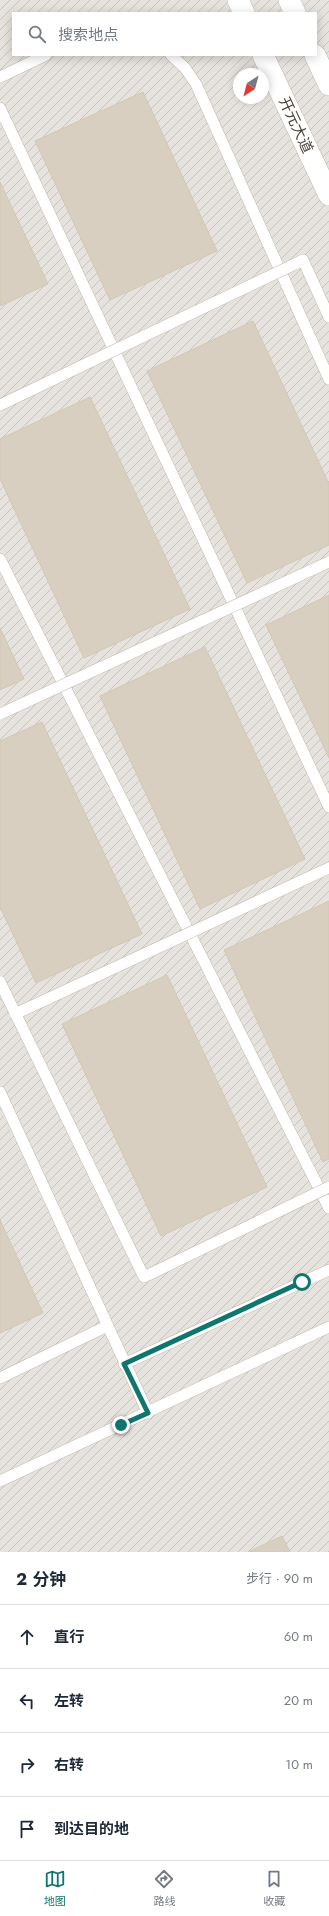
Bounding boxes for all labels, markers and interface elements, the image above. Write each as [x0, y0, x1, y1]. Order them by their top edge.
search box [12, 12, 317, 56]
icon: search [26, 23, 48, 45]
text: 搜索地点 [58, 24, 118, 46]
north arrow [233, 68, 269, 104]
street label: 开元大道 [273, 93, 319, 157]
route start [293, 1273, 311, 1291]
route end [112, 1416, 130, 1434]
text: 2 分钟 [16, 1567, 66, 1591]
text: 步行 · 90 m [246, 1569, 313, 1588]
icon: ahead [16, 1626, 38, 1648]
text: 直行 [54, 1626, 84, 1648]
text: 60 m [284, 1627, 313, 1646]
icon: left [16, 1690, 38, 1712]
text: 左转 [54, 1690, 84, 1712]
text: 20 m [284, 1691, 313, 1710]
icon: right [16, 1754, 38, 1776]
text: 右转 [54, 1754, 84, 1776]
text: 10 m [285, 1755, 313, 1774]
icon: arrive [16, 1818, 38, 1840]
text: 到达目的地 [54, 1818, 129, 1840]
tab: 地图 [44, 1868, 66, 1909]
tab: 路线 [153, 1868, 175, 1909]
tab: 收藏 [263, 1868, 285, 1909]

